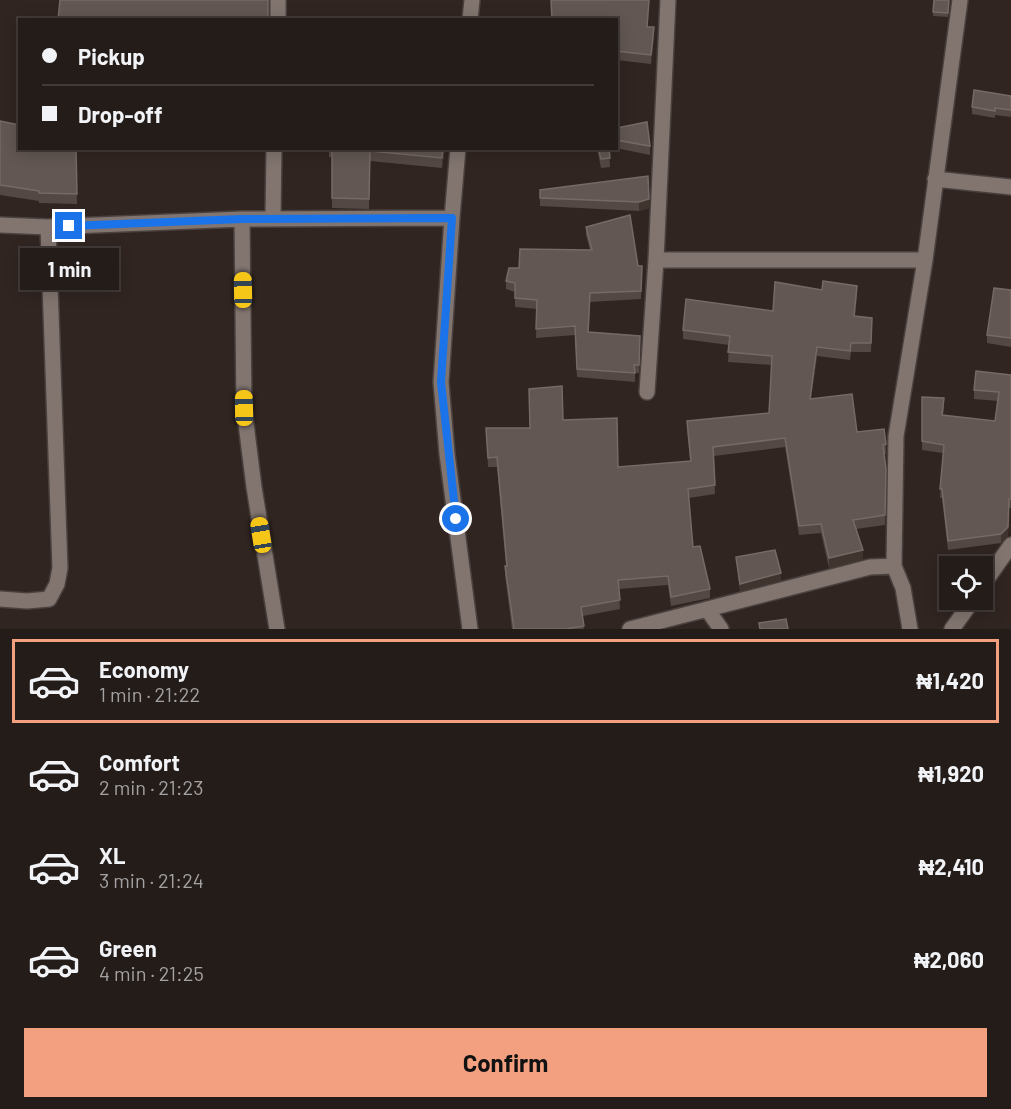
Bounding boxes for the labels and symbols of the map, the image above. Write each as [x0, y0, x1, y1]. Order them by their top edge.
route end [55, 212, 82, 239]
callout: 1 min [20, 247, 118, 289]
car [234, 272, 252, 308]
car [235, 390, 253, 426]
route start [442, 505, 469, 532]
car [249, 516, 273, 554]

